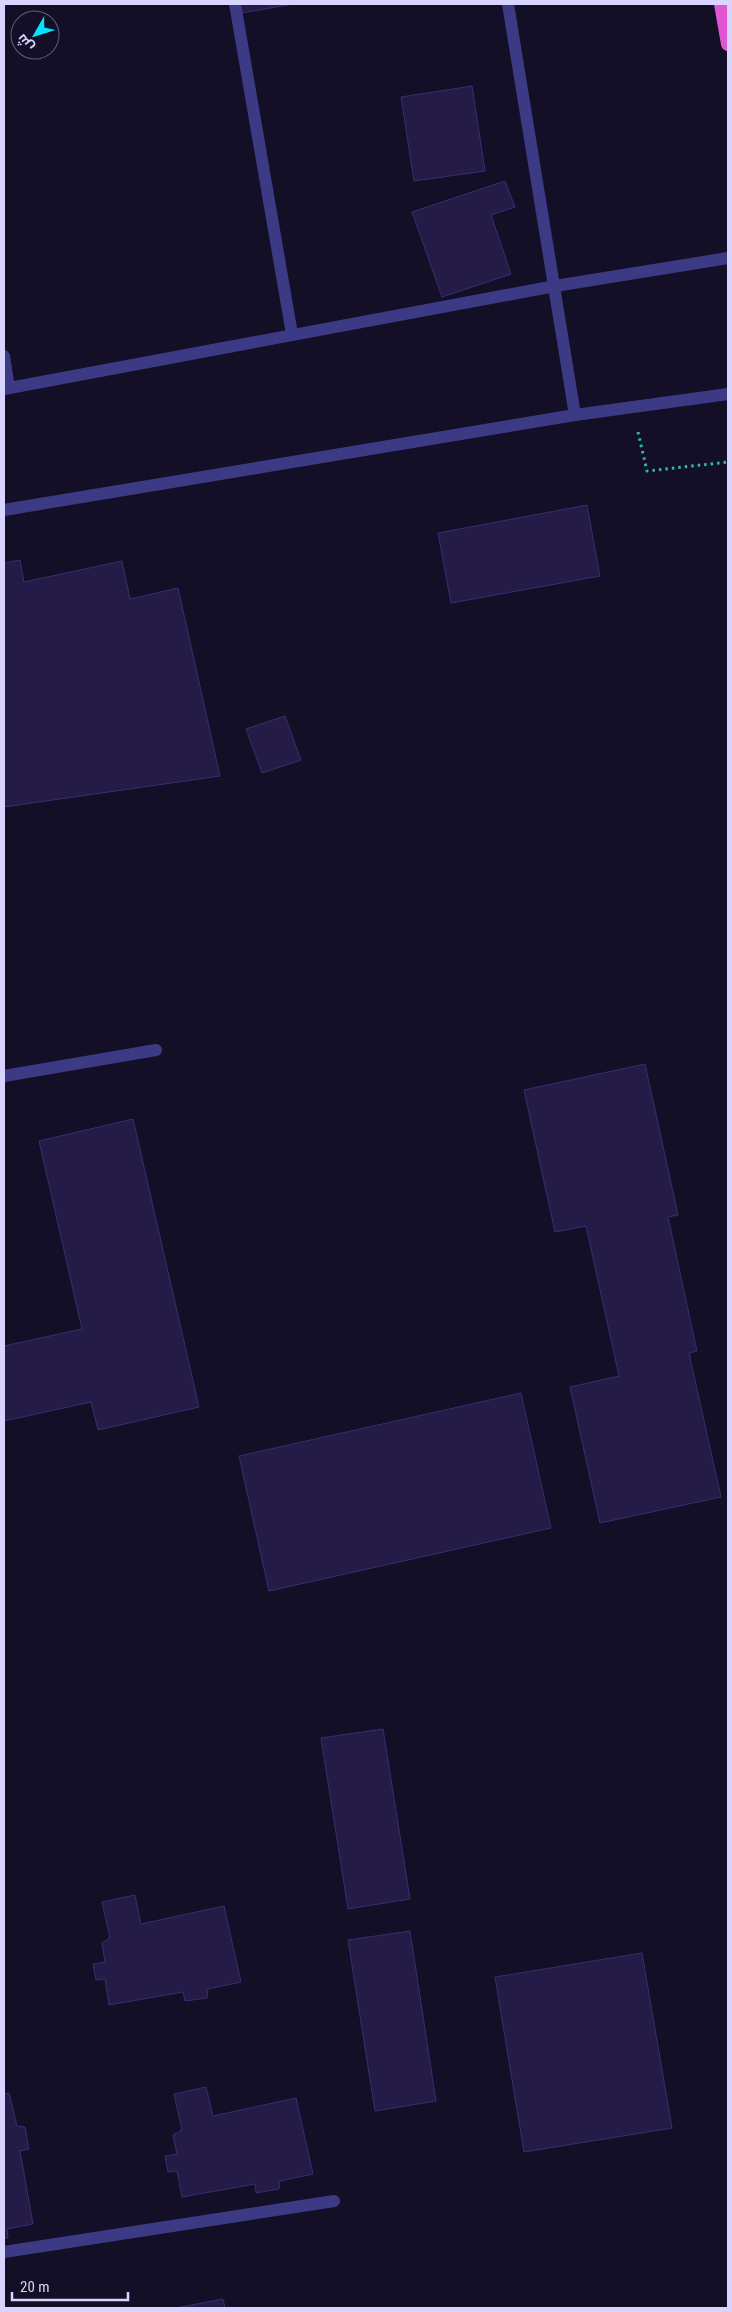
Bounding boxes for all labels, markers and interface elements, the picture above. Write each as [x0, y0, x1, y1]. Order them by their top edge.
north arrow [10, 10, 60, 60]
text: ش [13, 31, 38, 55]
scale bar [12, 2270, 129, 2302]
text: 20 m [20, 2278, 50, 2296]

